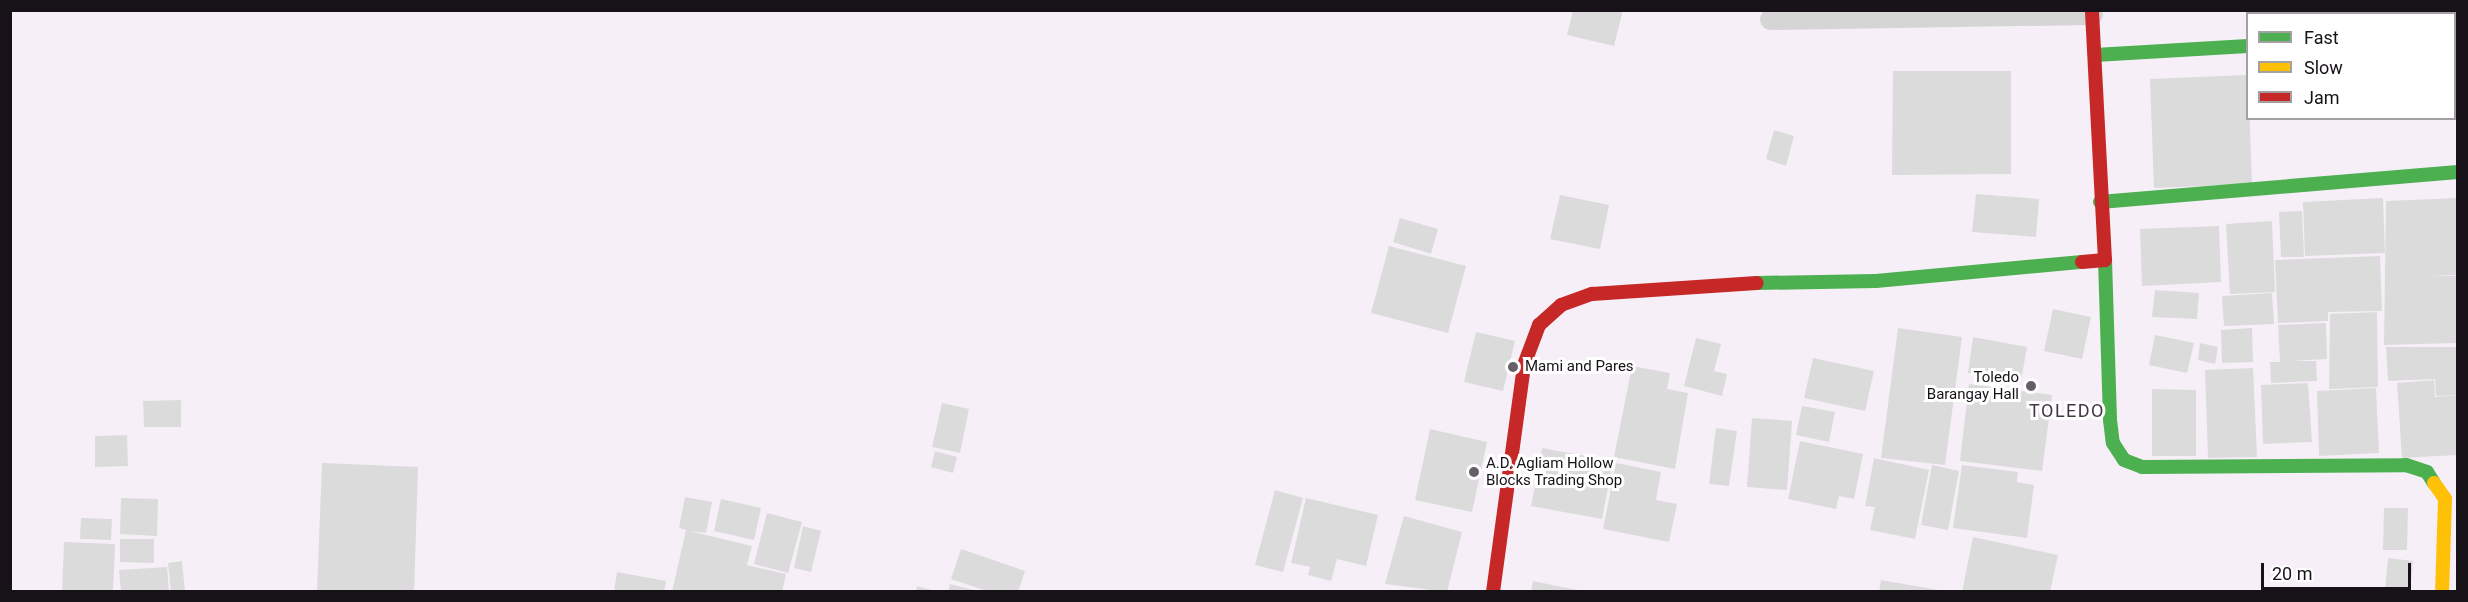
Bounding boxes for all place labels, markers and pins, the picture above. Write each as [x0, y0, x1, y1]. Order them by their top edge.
place label: Mami and Pares [1525, 358, 1634, 376]
marker: Mami and Pares [1506, 360, 1520, 374]
place label: Toledo Barangay Hall [1927, 368, 2019, 403]
marker: Toledo Barangay Hall [2024, 379, 2038, 393]
place label: A.D. Agliam Hollow Blocks Trading Shop [1486, 454, 1622, 489]
marker: A.D. Agliam Hollow Blocks Trading Shop [1467, 465, 1481, 479]

